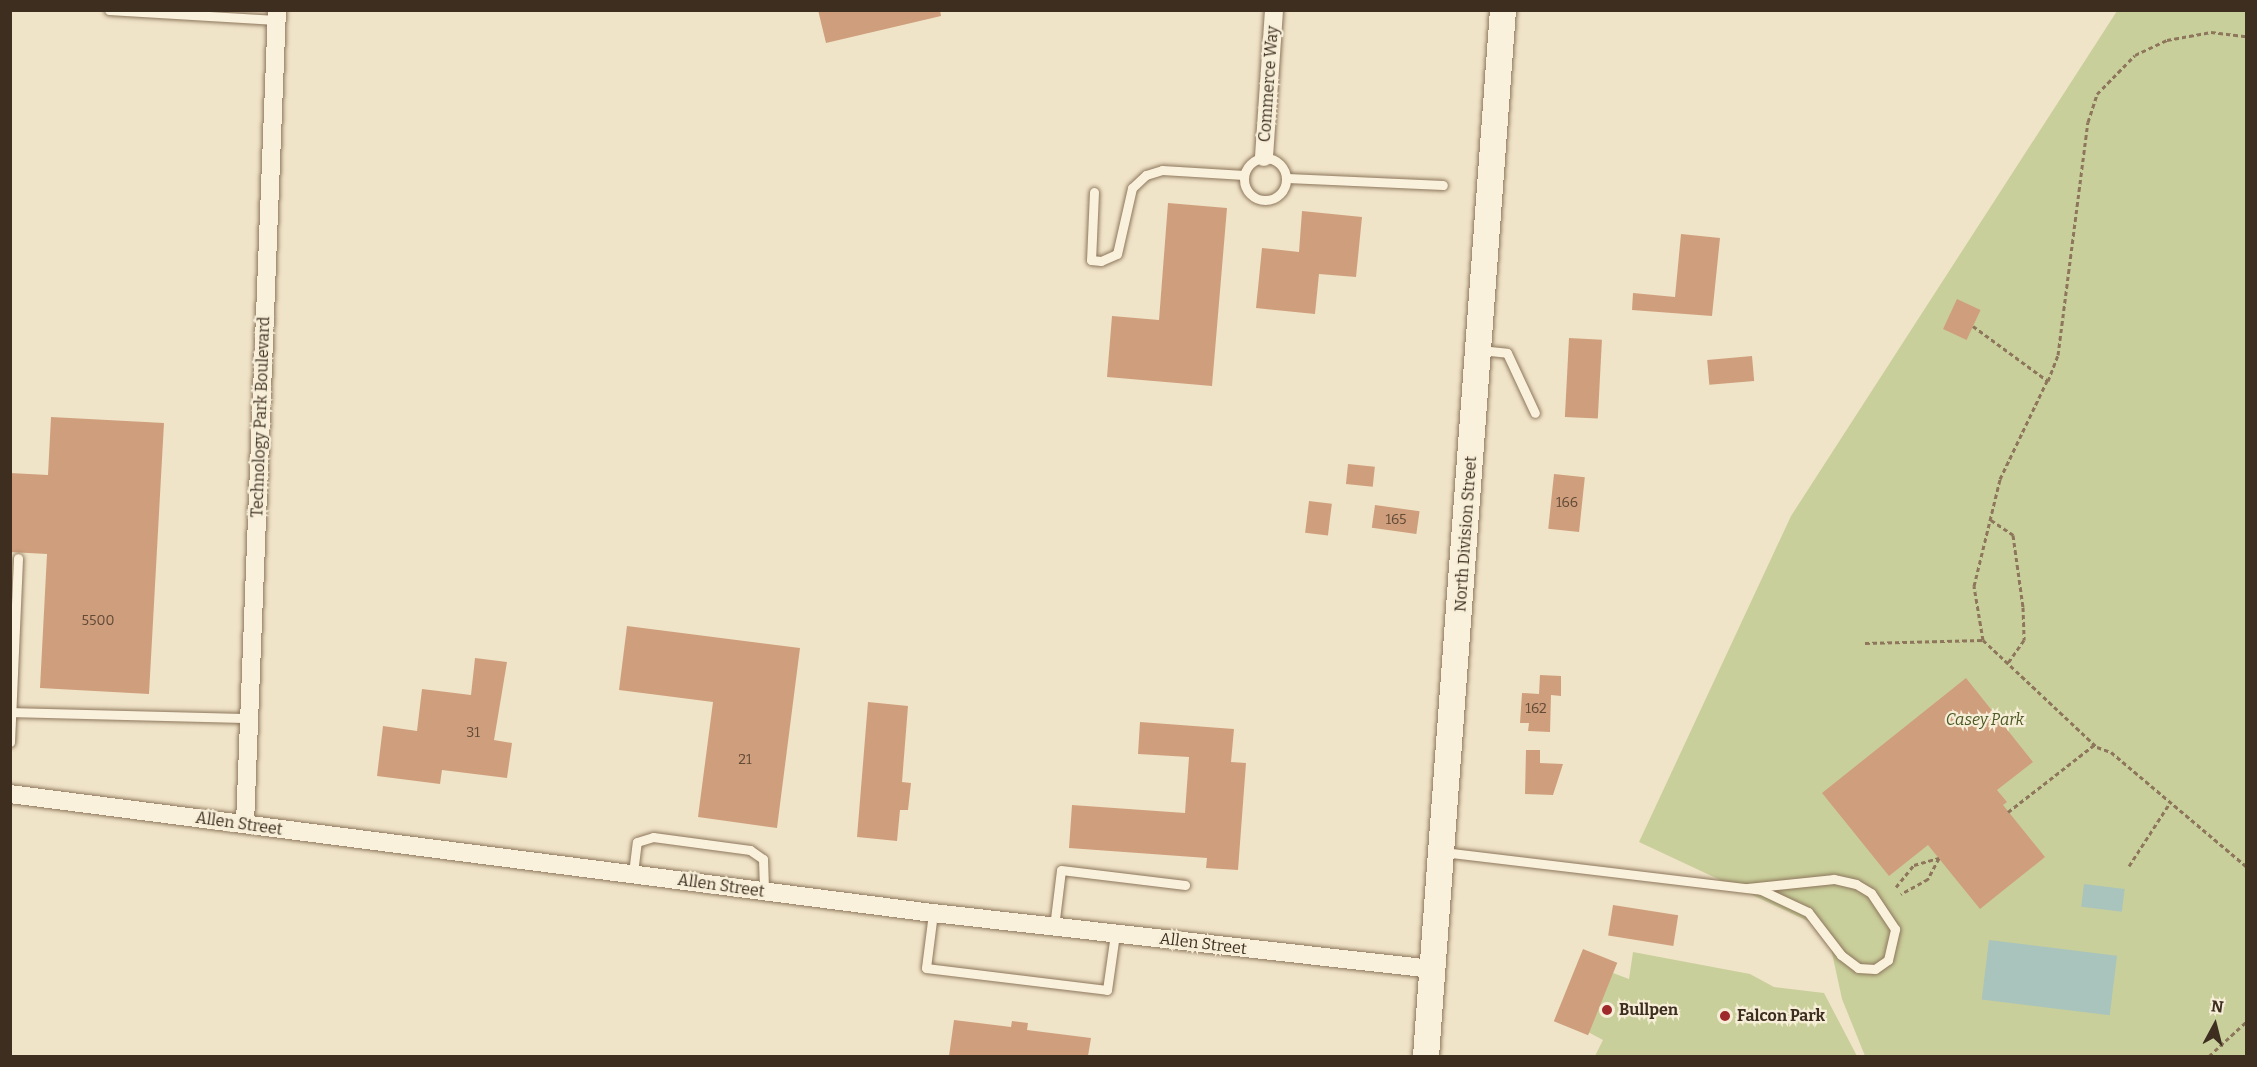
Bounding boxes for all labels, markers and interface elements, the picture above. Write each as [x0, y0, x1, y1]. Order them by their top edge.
street label: Commerce Way [1255, 25, 1283, 143]
street label: Technology Park Boulevard [248, 316, 274, 518]
street label: North Division Street [1451, 455, 1481, 613]
house number: 166 [1556, 495, 1578, 511]
house number: 165 [1385, 512, 1407, 528]
house number: 5500 [82, 613, 114, 629]
house number: 162 [1525, 701, 1547, 717]
park label: Casey Park [1946, 710, 2024, 730]
house number: 31 [466, 725, 480, 741]
house number: 21 [738, 752, 752, 768]
street label: Allen Street [194, 808, 284, 840]
street label: Allen Street [676, 870, 766, 902]
street label: Allen Street [1158, 929, 1248, 959]
north arrow [2185, 995, 2245, 1055]
text: N [2210, 996, 2225, 1017]
place label: Bullpen [1619, 1000, 1678, 1020]
marker: Bullpen [1600, 1003, 1614, 1017]
place label: Falcon Park [1737, 1006, 1825, 1026]
marker: Falcon Park [1718, 1009, 1732, 1023]

